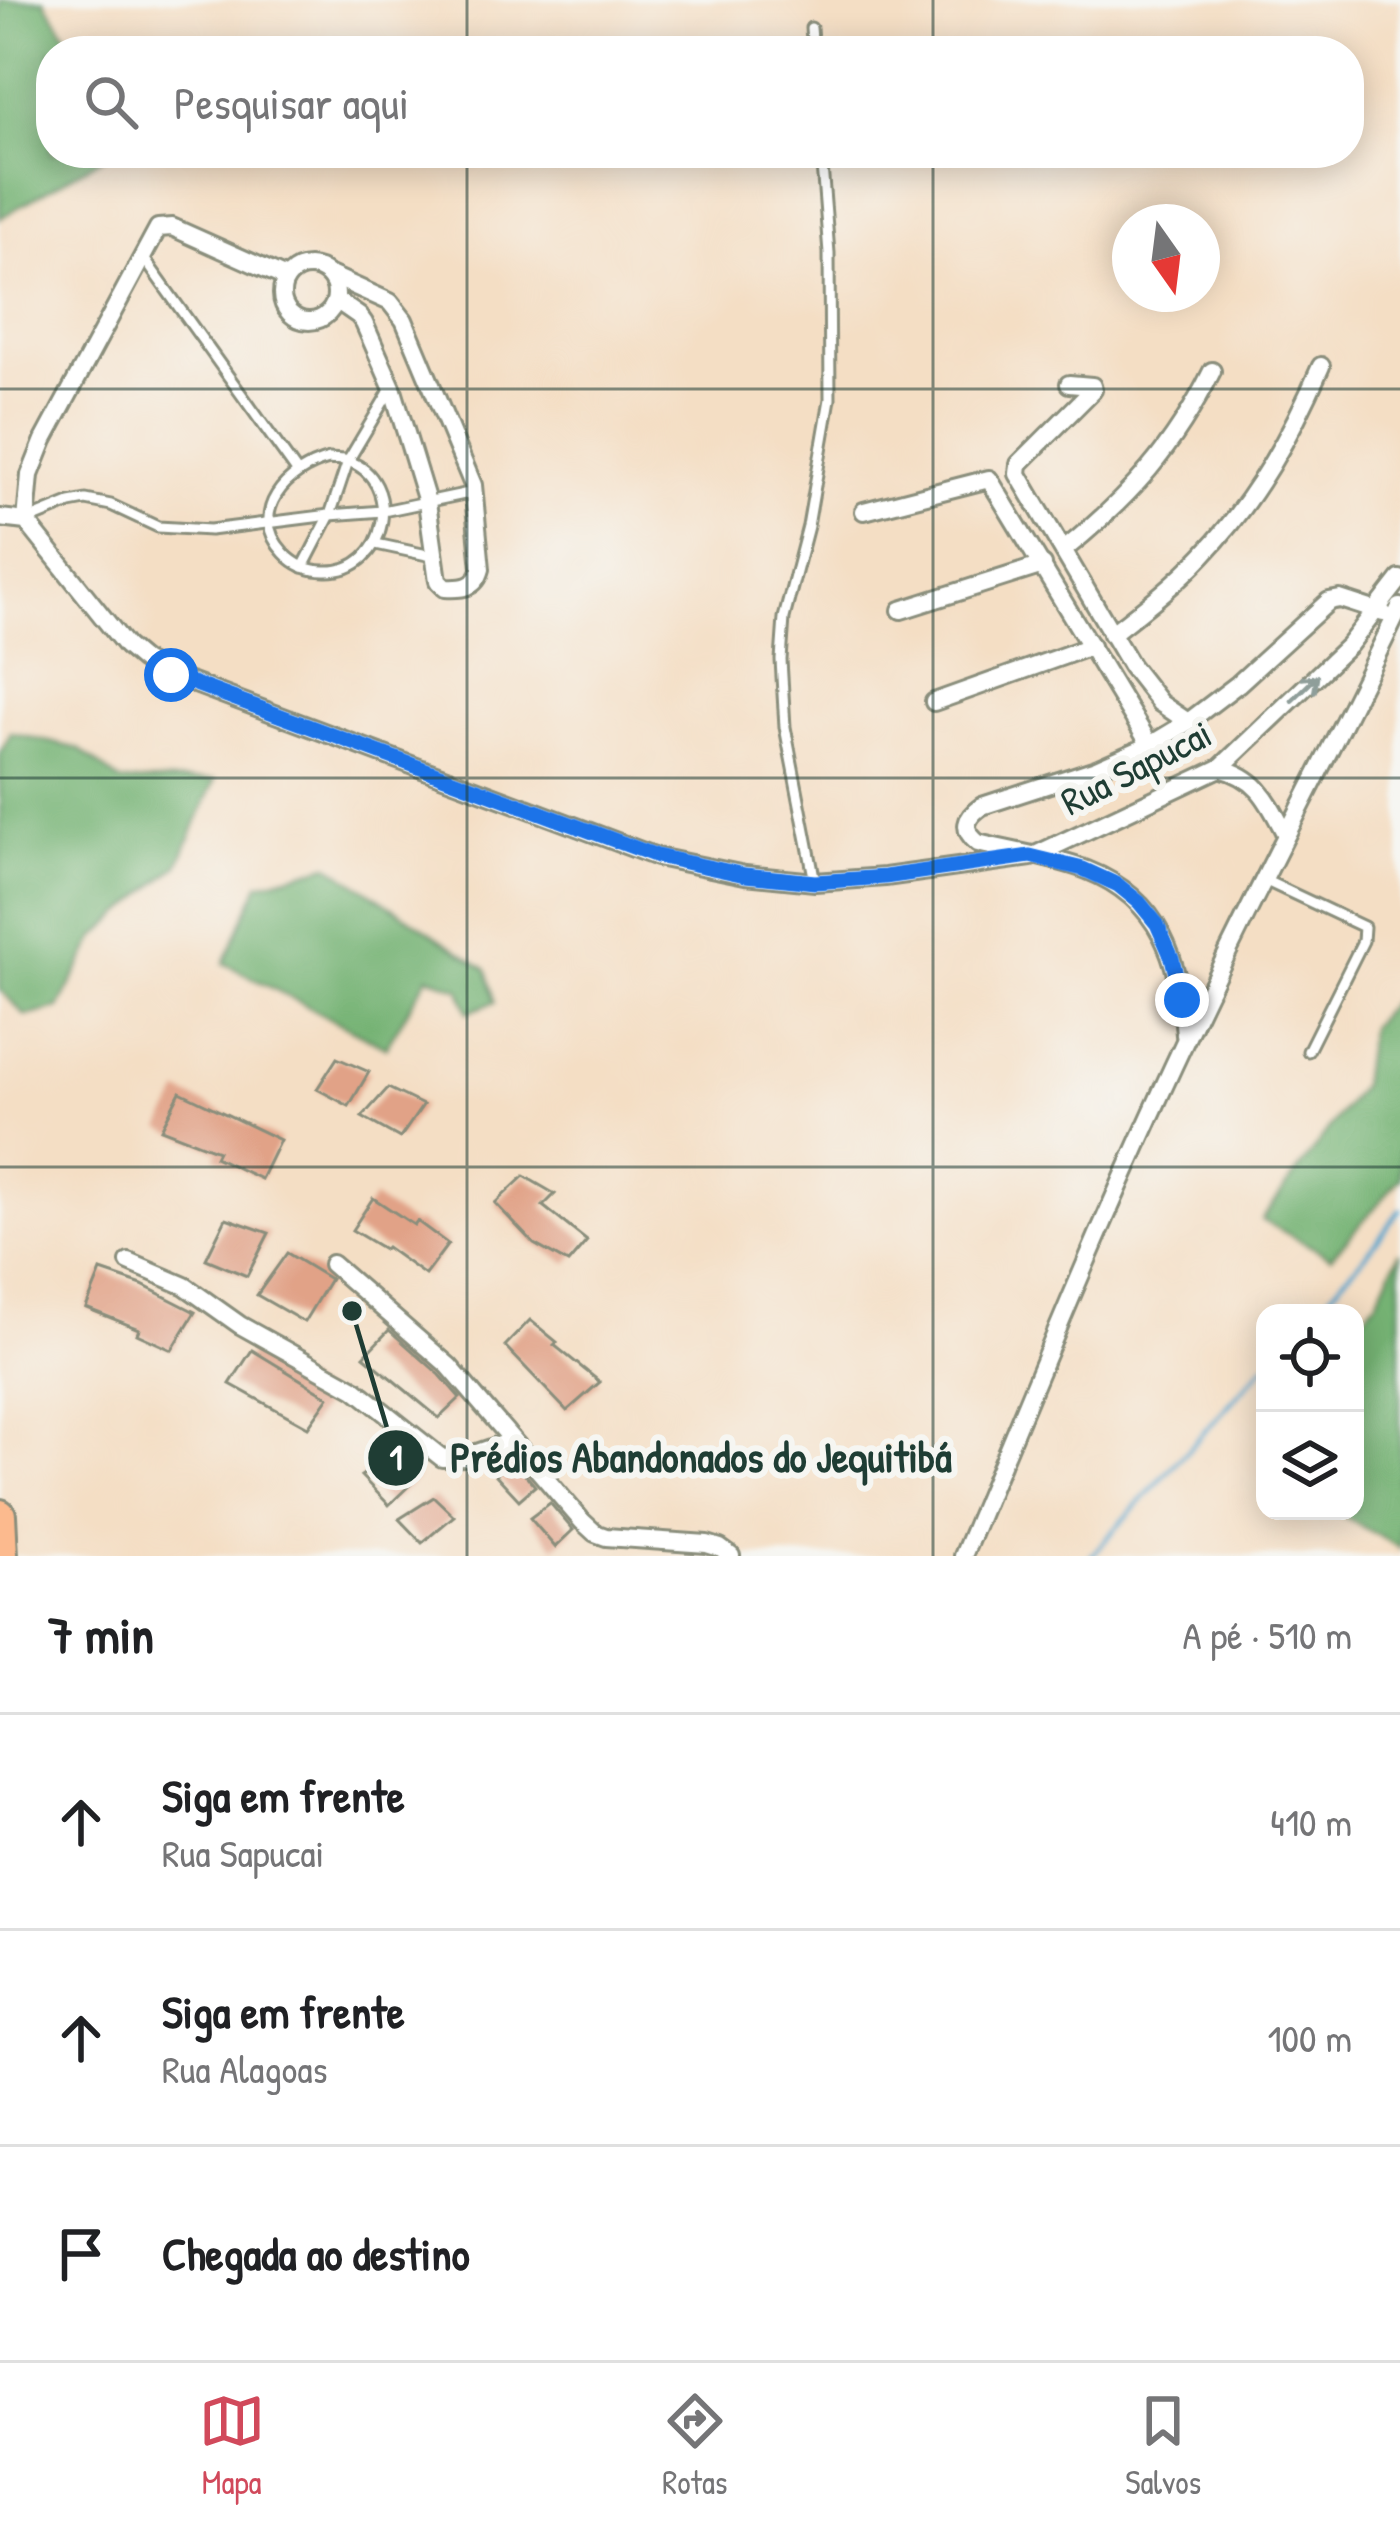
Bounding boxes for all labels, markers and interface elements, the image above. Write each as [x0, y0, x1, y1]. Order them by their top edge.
search box [36, 36, 1364, 168]
icon: search [78, 69, 144, 135]
text: Pesquisar aqui [174, 72, 409, 133]
north arrow [1112, 204, 1220, 312]
route start [144, 648, 198, 702]
one-way arrow [1290, 674, 1319, 702]
street label: Rua Sapucai [1051, 706, 1220, 827]
route end [1155, 973, 1209, 1027]
map controls [1256, 1304, 1364, 1520]
button: locate [1256, 1304, 1364, 1412]
button: layers [1256, 1412, 1364, 1520]
callout: Prédios Abandonados do Jequitibá [366, 1419, 975, 1497]
text: Prédios Abandonados do Jequitibá [450, 1428, 952, 1486]
text: 1 [389, 1432, 403, 1481]
text: 7 min [48, 1600, 154, 1669]
text: A pé · 510 m [1182, 1608, 1352, 1661]
text: Siga em frente [162, 1765, 405, 1826]
icon: ahead [48, 1789, 114, 1855]
text: 410 m [1270, 1795, 1352, 1848]
text: Rua Sapucai [162, 1826, 324, 1879]
text: Siga em frente [162, 1981, 405, 2042]
icon: ahead [48, 2005, 114, 2071]
text: 100 m [1267, 2011, 1352, 2064]
text: Rua Alagoas [162, 2042, 328, 2095]
icon: arrive [48, 2221, 114, 2287]
text: Chegada ao destino [162, 2223, 470, 2284]
tab: Mapa [199, 2388, 265, 2504]
tab: Rotas [662, 2388, 728, 2504]
tab: Salvos [1125, 2388, 1201, 2504]

